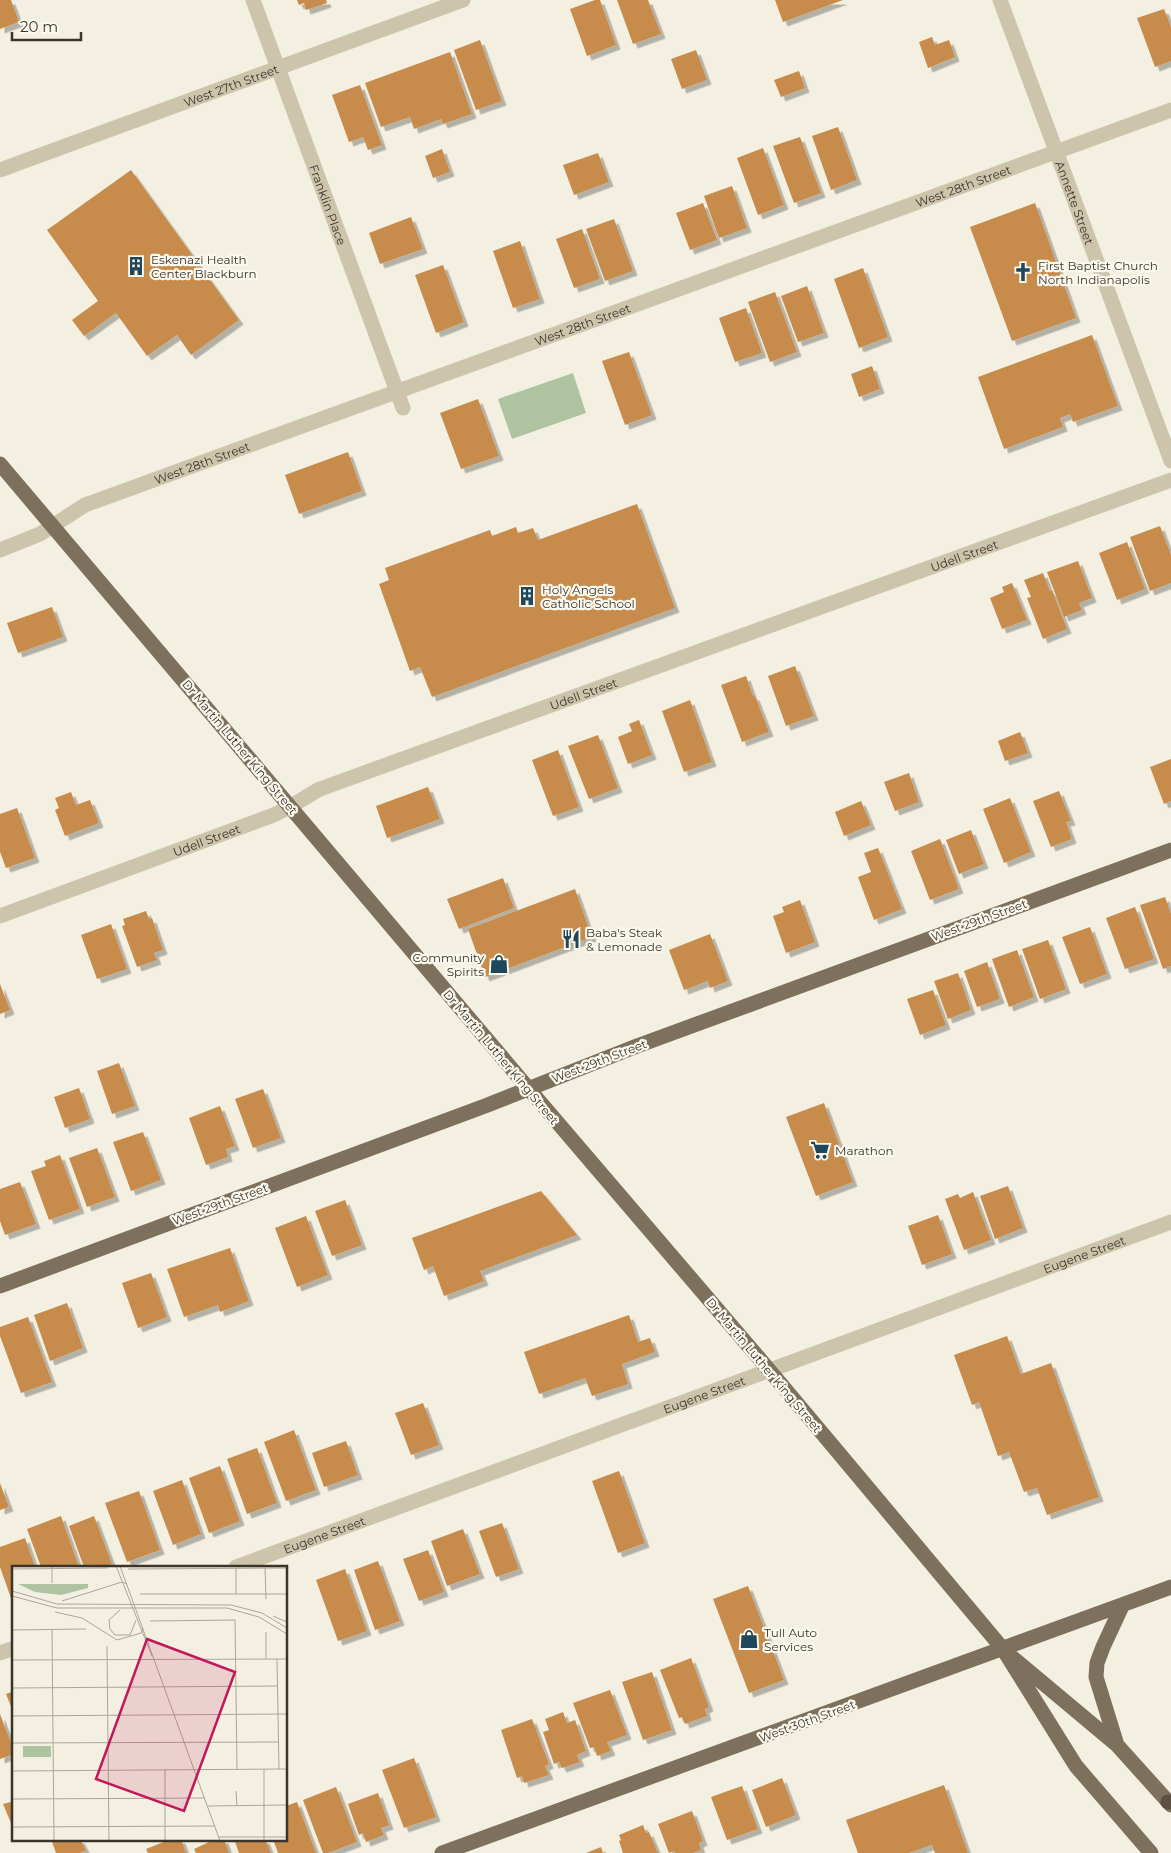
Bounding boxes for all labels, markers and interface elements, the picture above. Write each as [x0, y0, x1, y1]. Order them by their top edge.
scale bar [12, 10, 81, 42]
text: 20 m [20, 17, 58, 36]
street label: West 27th Street [181, 61, 281, 109]
street label: Annette Street [1053, 159, 1098, 247]
street label: West 28th Street [913, 161, 1013, 210]
street label: Franklin Place [307, 162, 350, 247]
place label: Eskenazi Health Center Blackburn [151, 252, 257, 281]
building icon: Eskenazi Health Center Blackburn [125, 255, 147, 277]
place label: First Baptist Church North Indianapolis [1038, 258, 1158, 287]
church icon: First Baptist Church North Indianapolis [1012, 261, 1034, 283]
street label: West 28th Street [533, 300, 633, 348]
street label: West 28th Street [152, 438, 252, 487]
street label: Udell Street [928, 536, 1000, 574]
place label: Holy Angels Catholic School [542, 582, 635, 611]
building icon: Holy Angels Catholic School [516, 585, 538, 607]
street label: Udell Street [547, 674, 619, 713]
street label: Dr Martin Luther King Street [179, 676, 301, 818]
street label: Udell Street [171, 820, 242, 859]
street label: West 29th Street [929, 896, 1029, 944]
place label: Baba's Steak & Lemonade [586, 925, 663, 954]
restaurant icon: Baba's Steak & Lemonade [560, 928, 582, 950]
place label: Community Spirits [413, 950, 484, 979]
shop icon: Community Spirits [488, 953, 510, 975]
street label: Dr Martin Luther King Street [440, 986, 562, 1128]
street label: West 29th Street [549, 1036, 649, 1086]
supermarket icon: Marathon [809, 1139, 831, 1161]
place label: Marathon [835, 1143, 894, 1158]
street label: West 29th Street [170, 1180, 270, 1228]
street label: Eugene Street [1041, 1232, 1127, 1276]
street label: Dr Martin Luther King Street [703, 1294, 825, 1436]
street label: Eugene Street [661, 1372, 747, 1416]
street label: Eugene Street [281, 1512, 367, 1556]
inset map [12, 1566, 288, 1840]
place label: Tull Auto Services [764, 1625, 817, 1654]
shop icon: Tull Auto Services [738, 1628, 760, 1650]
street label: West 30th Street [757, 1697, 857, 1745]

